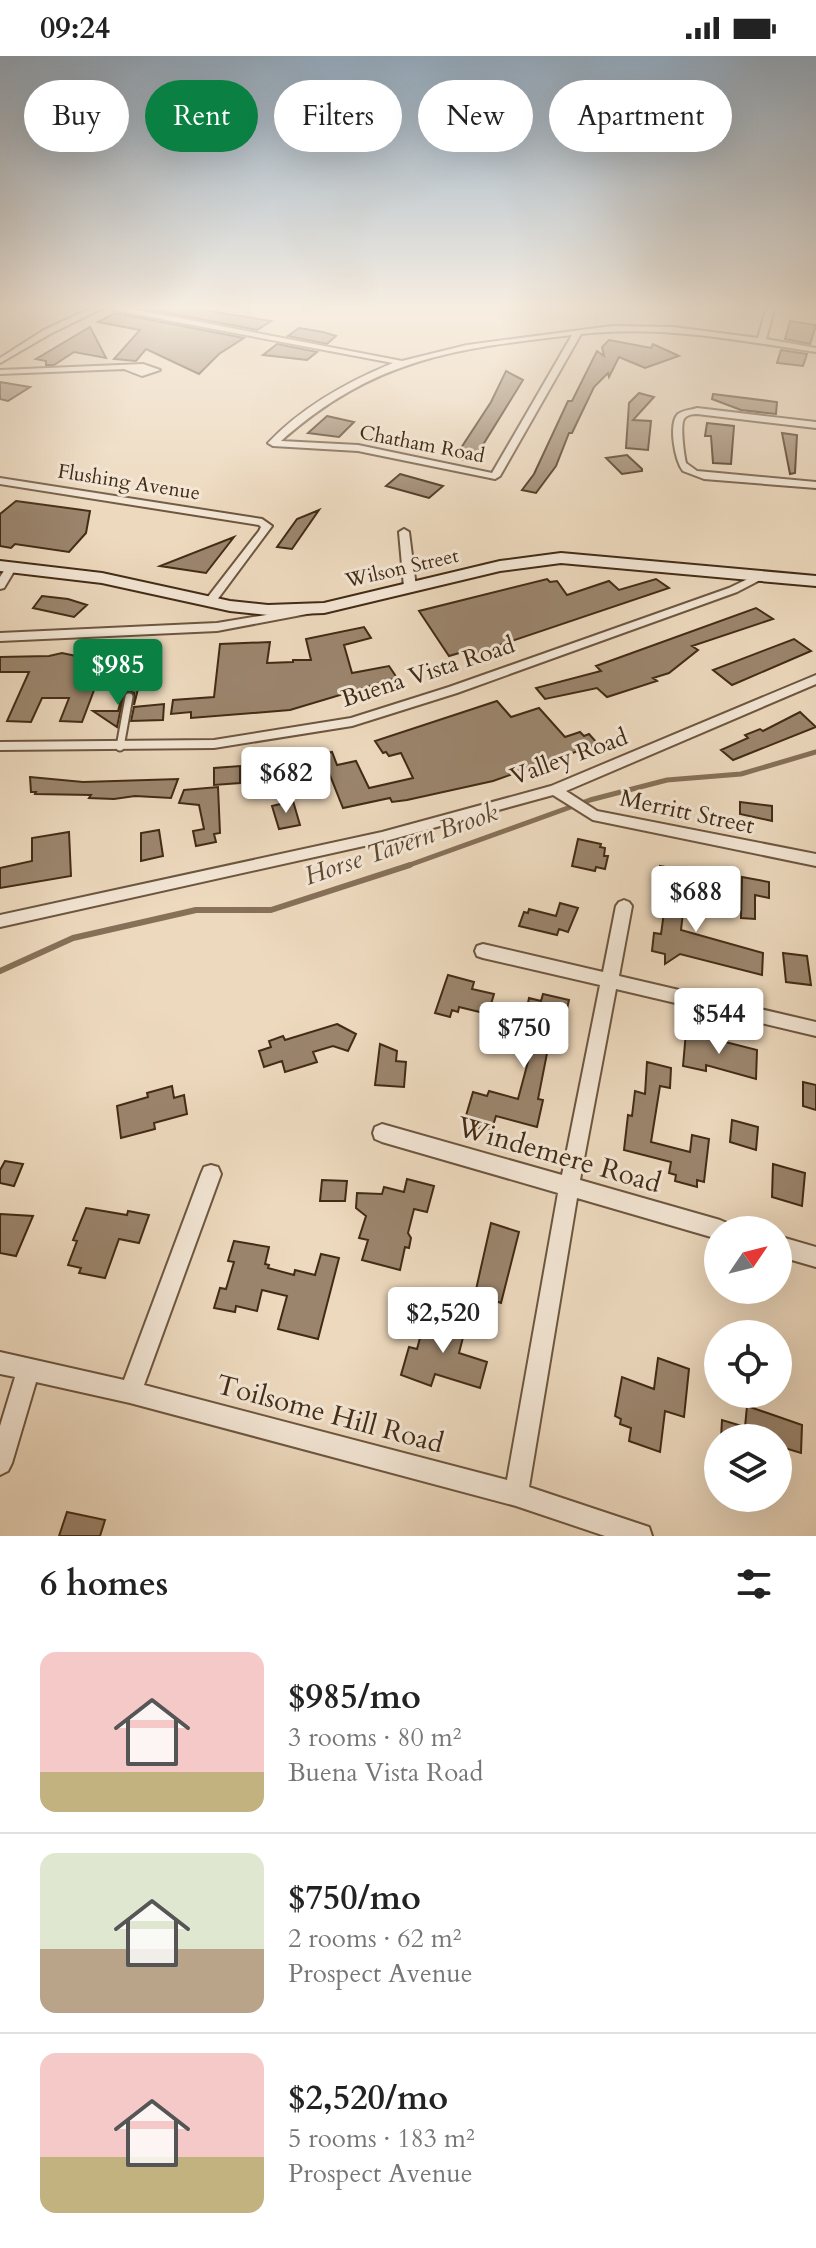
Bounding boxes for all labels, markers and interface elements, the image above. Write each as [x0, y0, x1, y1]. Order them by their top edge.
text: 09:24 [40, 8, 110, 49]
chip: Buy [24, 80, 129, 152]
chip: Rent [145, 80, 258, 152]
chip: Filters [274, 80, 402, 152]
chip: New [418, 80, 533, 152]
chip: Apartment [549, 80, 732, 152]
street label: Chatham Road [357, 419, 487, 469]
street label: Flushing Avenue [56, 457, 202, 507]
street label: Wilson Street [342, 542, 462, 594]
street label: Buena Vista Road [337, 628, 519, 716]
pin: $985 [71, 639, 165, 707]
text: $985 [91, 647, 145, 682]
street label: Valley Road [506, 720, 633, 794]
pin: $682 [239, 747, 333, 815]
text: $682 [259, 755, 313, 790]
street label: Merritt Street [617, 782, 758, 842]
water label: Horse Tavern Brook [300, 794, 503, 894]
pin: $688 [649, 866, 743, 934]
text: $688 [669, 874, 723, 909]
pin: $544 [672, 988, 766, 1056]
text: $544 [692, 996, 746, 1031]
pin: $750 [477, 1002, 571, 1070]
text: $750 [497, 1010, 551, 1045]
street label: Windemere Road [452, 1107, 666, 1202]
north arrow [704, 1216, 792, 1304]
map controls [704, 1216, 792, 1512]
pin: $2,520 [378, 1287, 508, 1355]
text: $2,520 [406, 1295, 480, 1330]
button: locate [704, 1320, 792, 1408]
street label: Toilsome Hill Road [212, 1365, 448, 1463]
button: layers [704, 1424, 792, 1512]
text: 6 homes [40, 1561, 168, 1607]
icon: filters [732, 1562, 776, 1606]
text: $985/mo [288, 1674, 421, 1720]
icon: home [104, 1684, 200, 1780]
text: 3 rooms · 80 m² [288, 1720, 461, 1755]
text: Buena Vista Road [288, 1755, 483, 1790]
text: $750/mo [288, 1875, 421, 1921]
icon: home [104, 1885, 200, 1981]
text: 2 rooms · 62 m² [288, 1921, 461, 1956]
text: Prospect Avenue [288, 1956, 473, 1991]
text: $2,520/mo [288, 2075, 448, 2121]
icon: home [104, 2085, 200, 2181]
text: 5 rooms · 183 m² [288, 2121, 475, 2156]
text: Prospect Avenue [288, 2156, 473, 2191]

